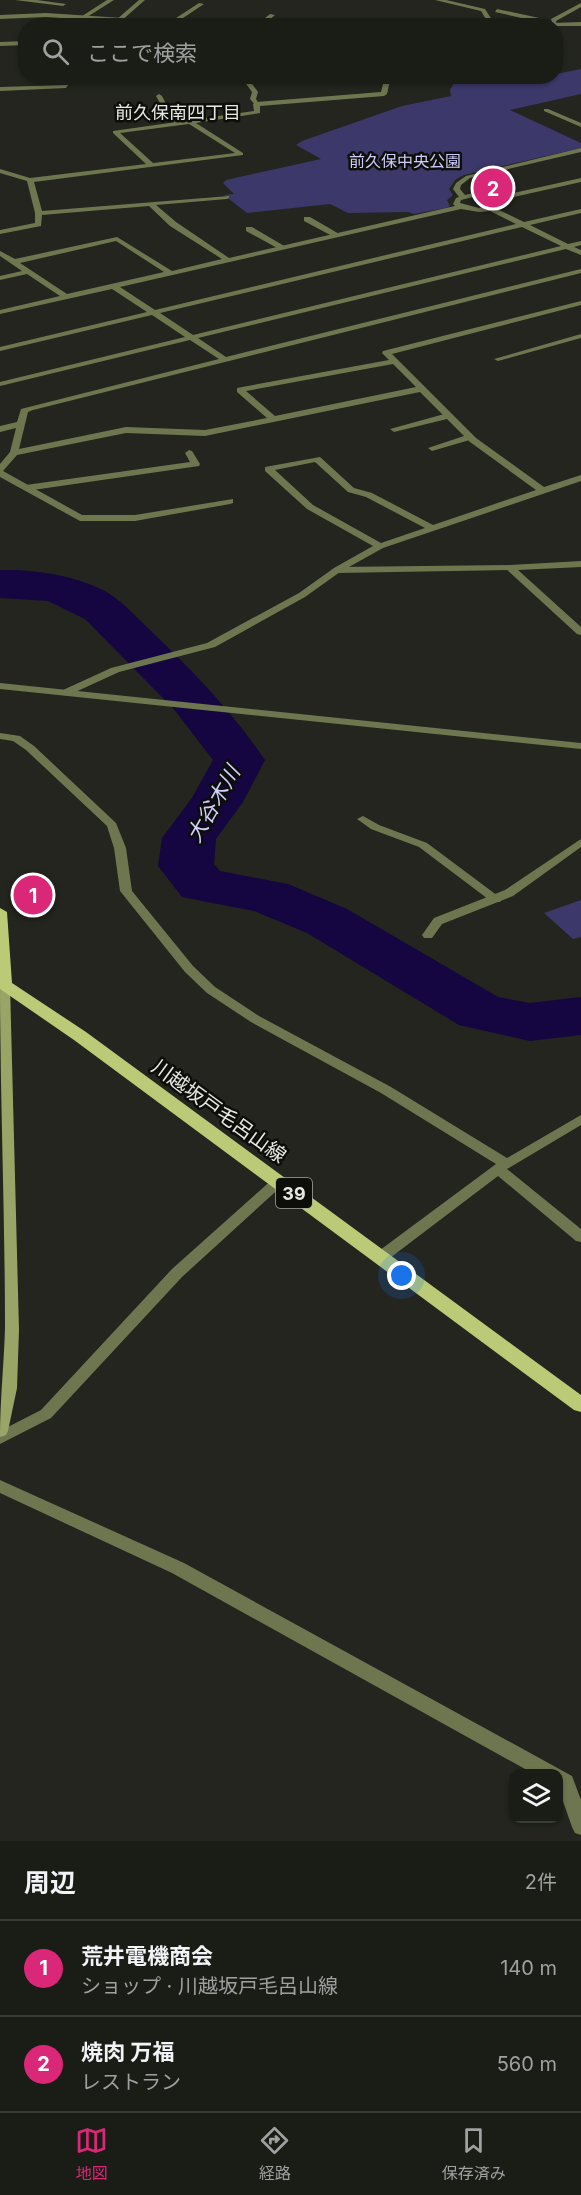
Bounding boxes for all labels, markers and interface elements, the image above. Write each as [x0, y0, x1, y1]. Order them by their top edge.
search box [18, 18, 563, 84]
icon: search [39, 35, 72, 68]
text: ここで検索 [87, 40, 197, 66]
district label: 前久保南四丁目 [115, 102, 241, 123]
park label: 前久保中央公園 [349, 151, 461, 171]
pin: 2 [474, 166, 512, 210]
water label: 大谷木川 [181, 760, 246, 847]
pin: 1 [14, 872, 52, 918]
street label: 川越坂戸毛呂山線 [147, 1054, 291, 1168]
road number: 39 [276, 1178, 312, 1208]
your location [387, 1261, 416, 1290]
map controls [509, 1769, 563, 1823]
button: layers [509, 1769, 563, 1823]
text: 周辺 [24, 1867, 76, 1898]
text: 2件 [525, 1870, 557, 1894]
text: 荒井電機商会 [81, 1943, 213, 1969]
text: 1 [39, 1956, 48, 1980]
text: 140 m [500, 1956, 557, 1980]
text: ショップ · 川越坂戸毛呂山線 [81, 1974, 338, 1998]
text: 焼肉 万福 [81, 2039, 174, 2065]
text: 2 [37, 2052, 50, 2076]
text: 560 m [497, 2052, 557, 2076]
text: レストラン [81, 2070, 181, 2094]
tab: 地図 [75, 2124, 108, 2184]
tab: 経路 [258, 2124, 291, 2184]
tab: 保存済み [442, 2124, 506, 2184]

